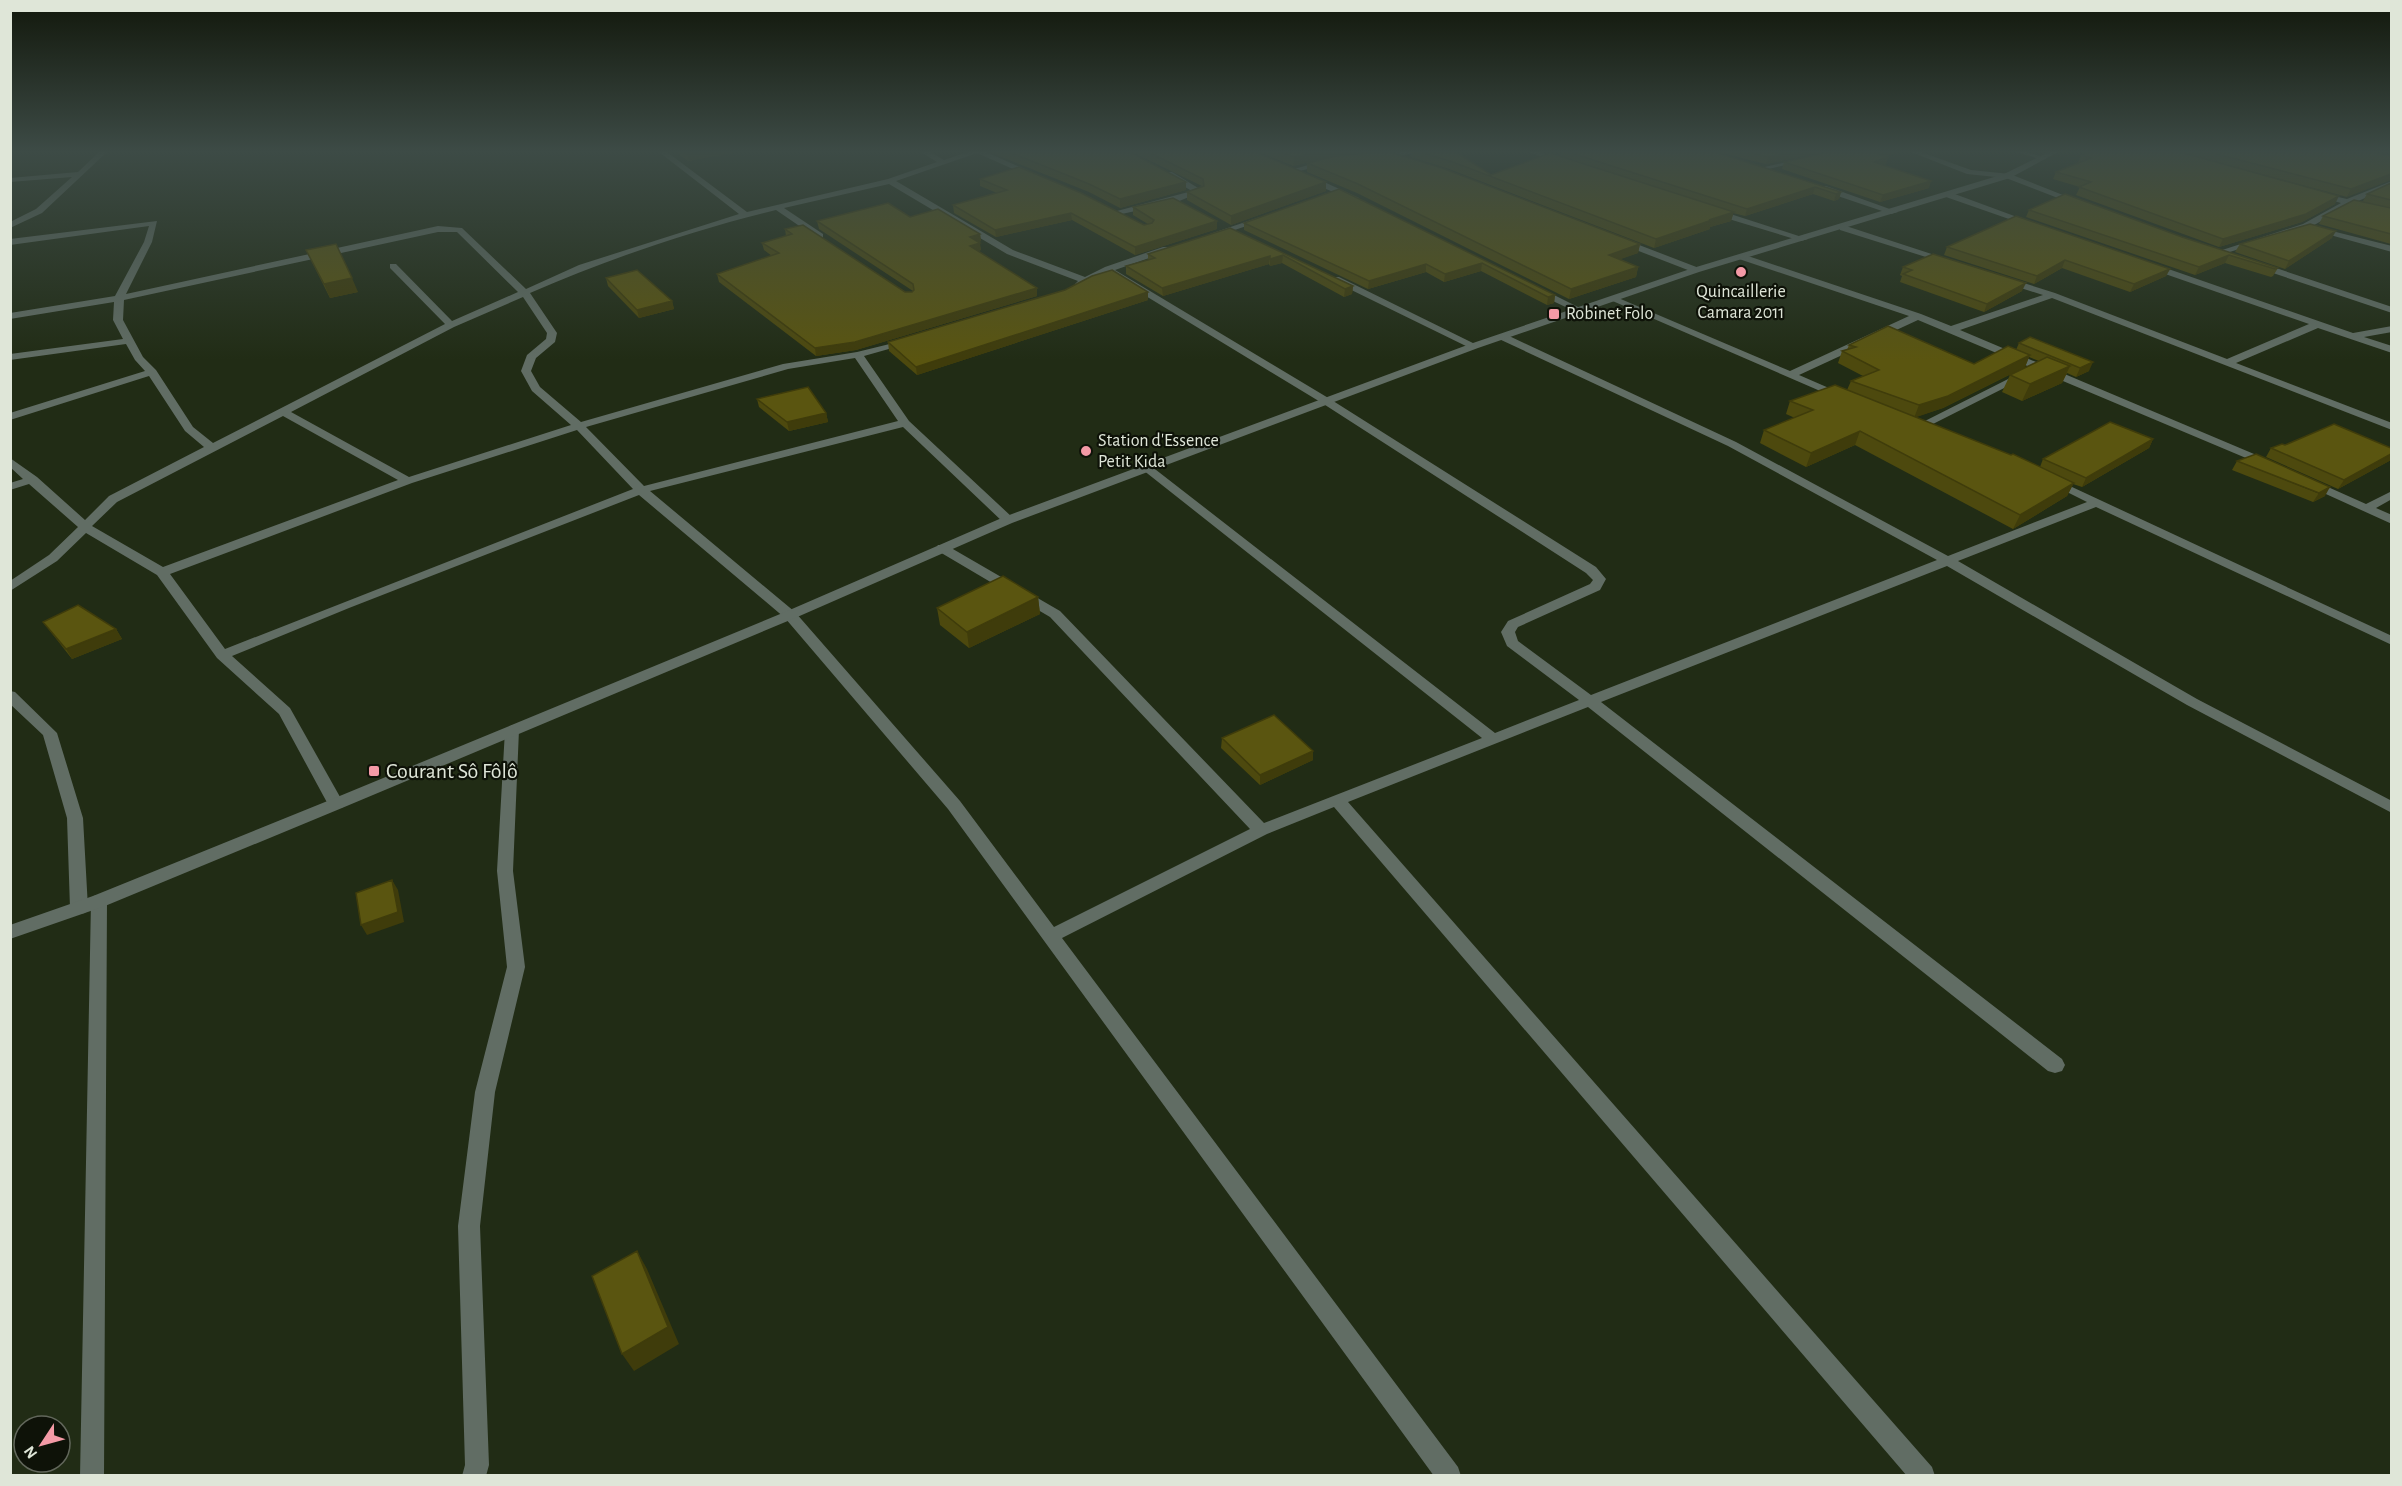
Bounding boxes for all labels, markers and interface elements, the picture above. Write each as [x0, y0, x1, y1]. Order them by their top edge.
marker: Quincaillerie Camara 2011 [1734, 265, 1748, 279]
place label: Quincaillerie Camara 2011 [1696, 283, 1786, 322]
place label: Robinet Folo [1566, 305, 1654, 323]
marker: Robinet Folo [1547, 307, 1561, 321]
place label: Station d'Essence Petit Kida [1098, 432, 1219, 471]
marker: Station d'Essence Petit Kida [1079, 444, 1093, 458]
place label: Courant Sô Fôlô [386, 760, 518, 782]
marker: Courant Sô Fôlô [367, 764, 381, 778]
north arrow [12, 1414, 72, 1474]
text: N [21, 1443, 40, 1461]

